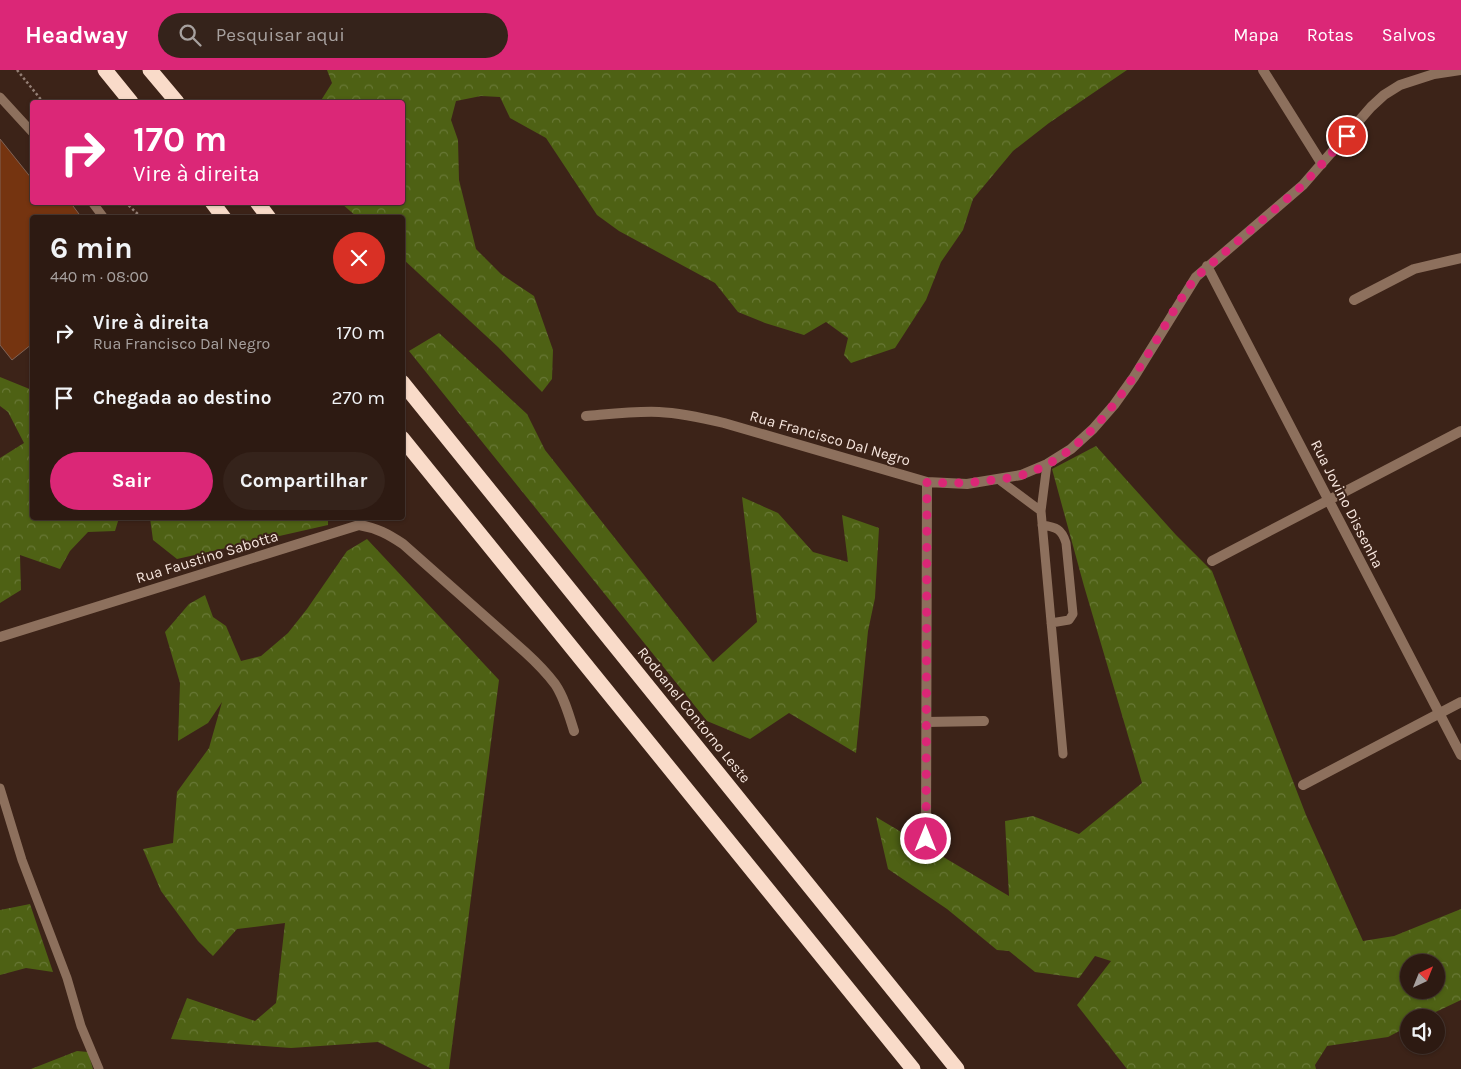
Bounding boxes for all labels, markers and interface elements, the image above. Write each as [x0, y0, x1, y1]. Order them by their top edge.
search box [158, 13, 508, 58]
text: Headway [25, 21, 128, 49]
icon: search [176, 21, 204, 49]
text: Pesquisar aqui [216, 24, 345, 46]
text: Mapa [1233, 24, 1279, 46]
text: Rotas [1307, 24, 1354, 46]
text: Salvos [1382, 24, 1436, 46]
pin [1326, 115, 1368, 157]
text: 170 m [133, 119, 227, 160]
icon: right [50, 120, 115, 185]
icon: arrive [1333, 122, 1361, 150]
text: Vire à direita [133, 161, 260, 187]
text: 6 min [50, 230, 133, 266]
button: close [333, 232, 385, 284]
text: 440 m · 08:00 [50, 267, 149, 286]
text: Vire à direita [93, 312, 209, 334]
icon: right [50, 319, 78, 347]
text: 170 m [336, 322, 385, 344]
text: Rua Francisco Dal Negro [93, 334, 270, 353]
icon: arrive [50, 384, 78, 412]
text: Chegada ao destino [93, 387, 271, 409]
text: 270 m [332, 387, 385, 409]
street label: Rua Francisco Dal Negro [748, 406, 912, 470]
street label: Rua Jovino Dissenha [1307, 437, 1387, 571]
button: Sair [50, 452, 213, 510]
button: Compartilhar [223, 452, 385, 510]
street label: Rua Faustino Sabotta [134, 527, 280, 587]
street label: Rodoanel Contorno Leste [634, 643, 754, 787]
position arrow [899, 812, 951, 864]
north arrow [1400, 954, 1445, 999]
map controls [1400, 954, 1445, 1054]
button: sound [1400, 1009, 1445, 1054]

